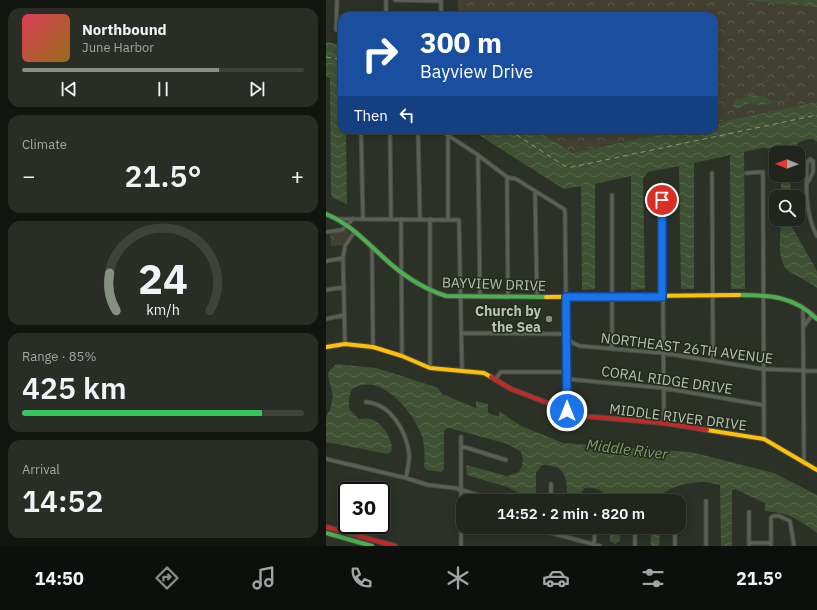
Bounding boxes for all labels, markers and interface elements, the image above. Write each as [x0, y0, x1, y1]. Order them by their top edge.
text: Northbound [82, 20, 167, 39]
text: 300 m [420, 24, 502, 61]
icon: right [354, 28, 406, 80]
text: June Harbor [82, 39, 154, 56]
text: Bayview Drive [420, 60, 533, 83]
icon: previous [58, 78, 80, 100]
icon: pause [152, 78, 174, 100]
icon: next [246, 78, 268, 100]
icon: left [396, 104, 418, 126]
text: Then [354, 106, 388, 125]
text: Climate [22, 136, 67, 153]
north arrow [769, 146, 805, 182]
map controls [769, 146, 805, 226]
text: 21.5° [124, 156, 202, 195]
text: − [22, 161, 35, 190]
text: + [291, 161, 304, 190]
pin [645, 183, 679, 217]
icon: arrive [651, 189, 673, 211]
button: search [769, 190, 805, 226]
text: 24 [138, 251, 188, 305]
street label: BAYVIEW DRIVE [442, 273, 546, 295]
text: km/h [146, 300, 180, 319]
place label: Church by the Sea [475, 302, 542, 336]
marker: Church by the Sea [544, 314, 554, 324]
street label: NORTHEAST 26TH AVENUE [600, 329, 774, 367]
text: Range · 85% [22, 348, 96, 365]
street label: CORAL RIDGE DRIVE [600, 362, 734, 398]
text: 425 km [22, 368, 127, 407]
position arrow [546, 390, 588, 432]
street label: MIDDLE RIVER DRIVE [608, 400, 748, 434]
water label: Middle River [585, 435, 669, 463]
text: Arrival [22, 461, 60, 478]
text: 14:52 [22, 481, 104, 520]
speed limit sign: 30 [338, 482, 390, 534]
text: 14:52 · 2 min · 820 m [497, 504, 645, 523]
icon: directions [153, 564, 181, 592]
icon: music [250, 564, 278, 592]
icon: phone [347, 564, 375, 592]
icon: climate [444, 564, 472, 592]
icon: car [542, 564, 570, 592]
icon: filters [639, 564, 667, 592]
text: 14:50 [35, 567, 84, 590]
text: 21.5° [736, 567, 782, 590]

